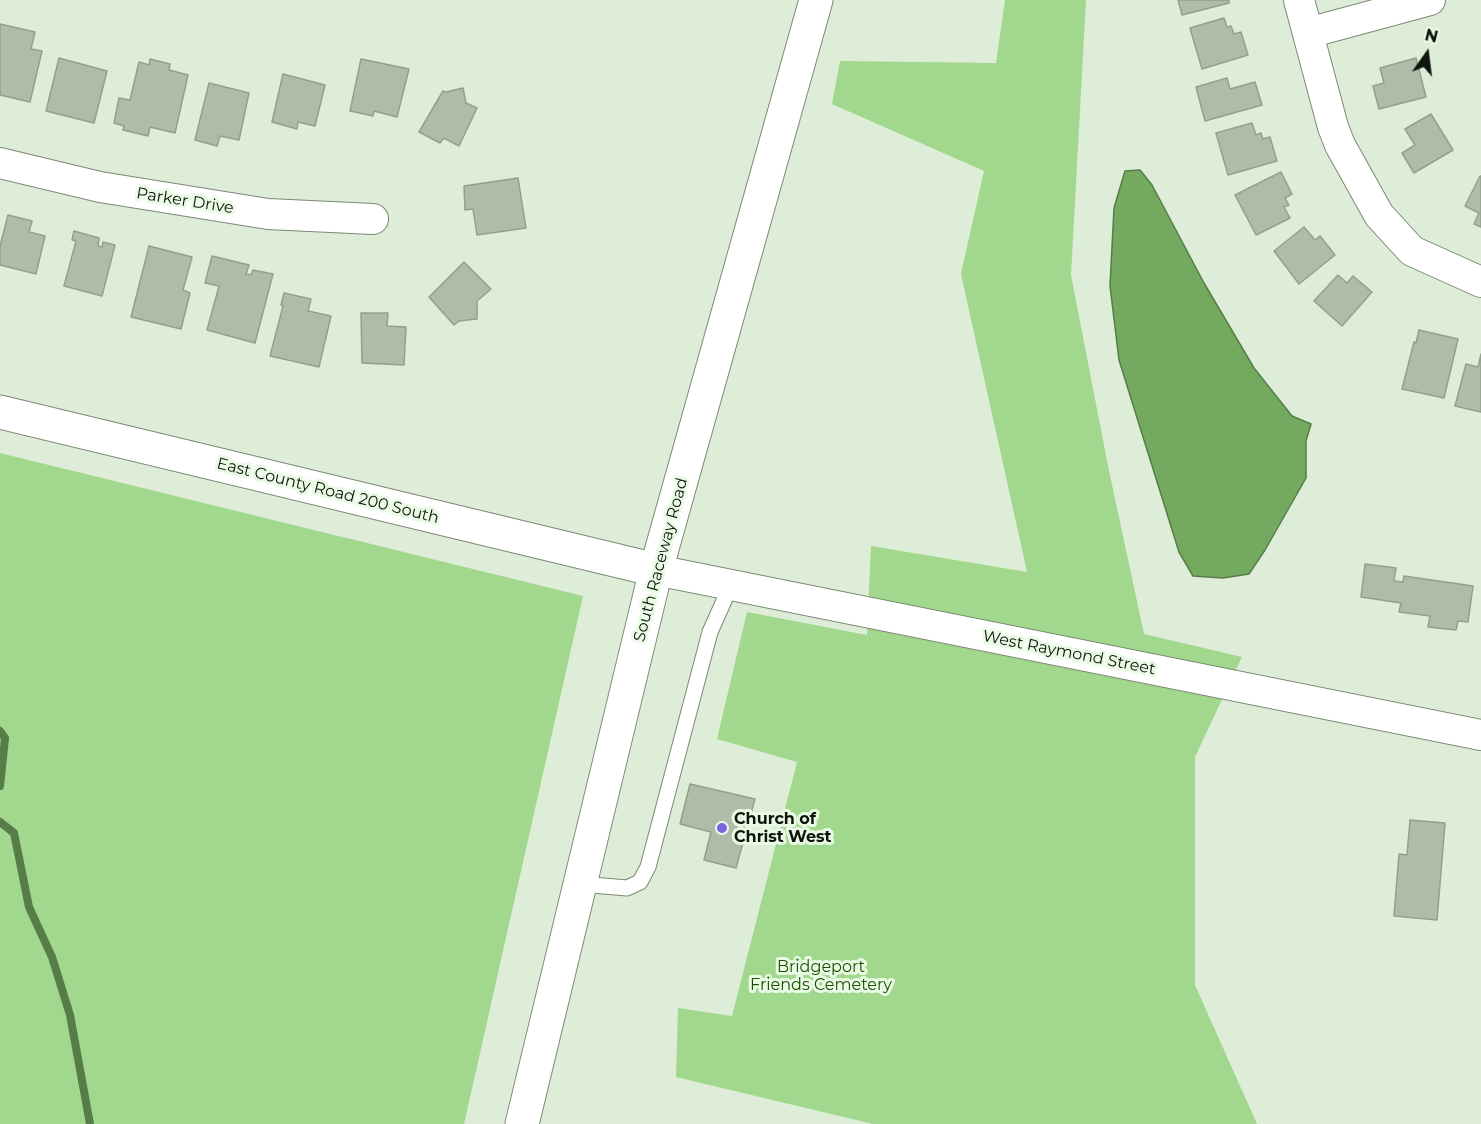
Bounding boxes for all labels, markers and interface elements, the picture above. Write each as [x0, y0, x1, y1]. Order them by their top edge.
north arrow [1397, 24, 1457, 84]
text: N [1423, 25, 1440, 47]
street label: Parker Drive [135, 184, 235, 218]
street label: East County Road 200 South [215, 454, 441, 528]
street label: South Raceway Road [630, 476, 692, 644]
street label: West Raymond Street [981, 627, 1157, 679]
place label: Church of Christ West [734, 809, 832, 847]
marker: Church of Christ West [715, 821, 729, 835]
park label: Bridgeport Friends Cemetery [750, 957, 892, 995]

